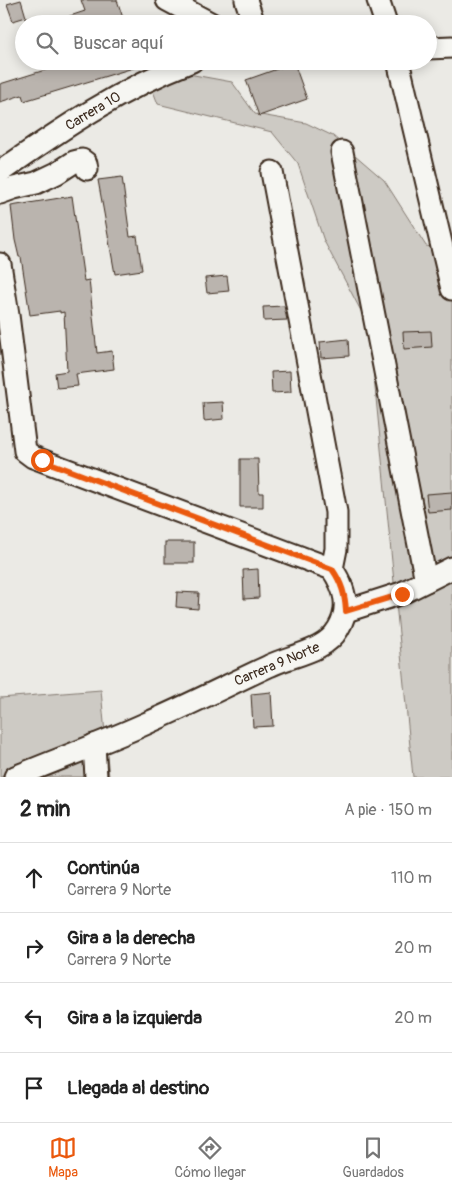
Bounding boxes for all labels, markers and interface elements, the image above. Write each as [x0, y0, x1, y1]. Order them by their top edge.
search box [15, 15, 437, 70]
icon: search [33, 29, 61, 57]
text: Buscar aquí [73, 31, 164, 55]
street label: Carrera 10 [62, 88, 124, 134]
route start [31, 449, 54, 472]
route end [391, 583, 414, 606]
street label: Carrera 9 Norte [232, 638, 322, 690]
text: 2 min [20, 796, 70, 823]
text: A pie · 150 m [344, 800, 432, 820]
text: Continúa [67, 856, 140, 880]
icon: ahead [20, 864, 48, 892]
text: 110 m [391, 868, 432, 888]
text: Carrera 9 Norte [67, 880, 171, 900]
text: Gira a la derecha [67, 926, 195, 950]
icon: right [20, 934, 48, 962]
text: 20 m [394, 938, 432, 958]
text: Carrera 9 Norte [67, 950, 171, 970]
icon: left [20, 1004, 48, 1032]
text: Gira a la izquierda [67, 1006, 202, 1030]
text: 20 m [394, 1008, 432, 1028]
icon: arrive [20, 1074, 48, 1102]
text: Llegada al destino [67, 1076, 209, 1100]
tab: Mapa [48, 1134, 78, 1181]
tab: Cómo llegar [175, 1134, 246, 1181]
tab: Guardados [342, 1134, 404, 1181]

